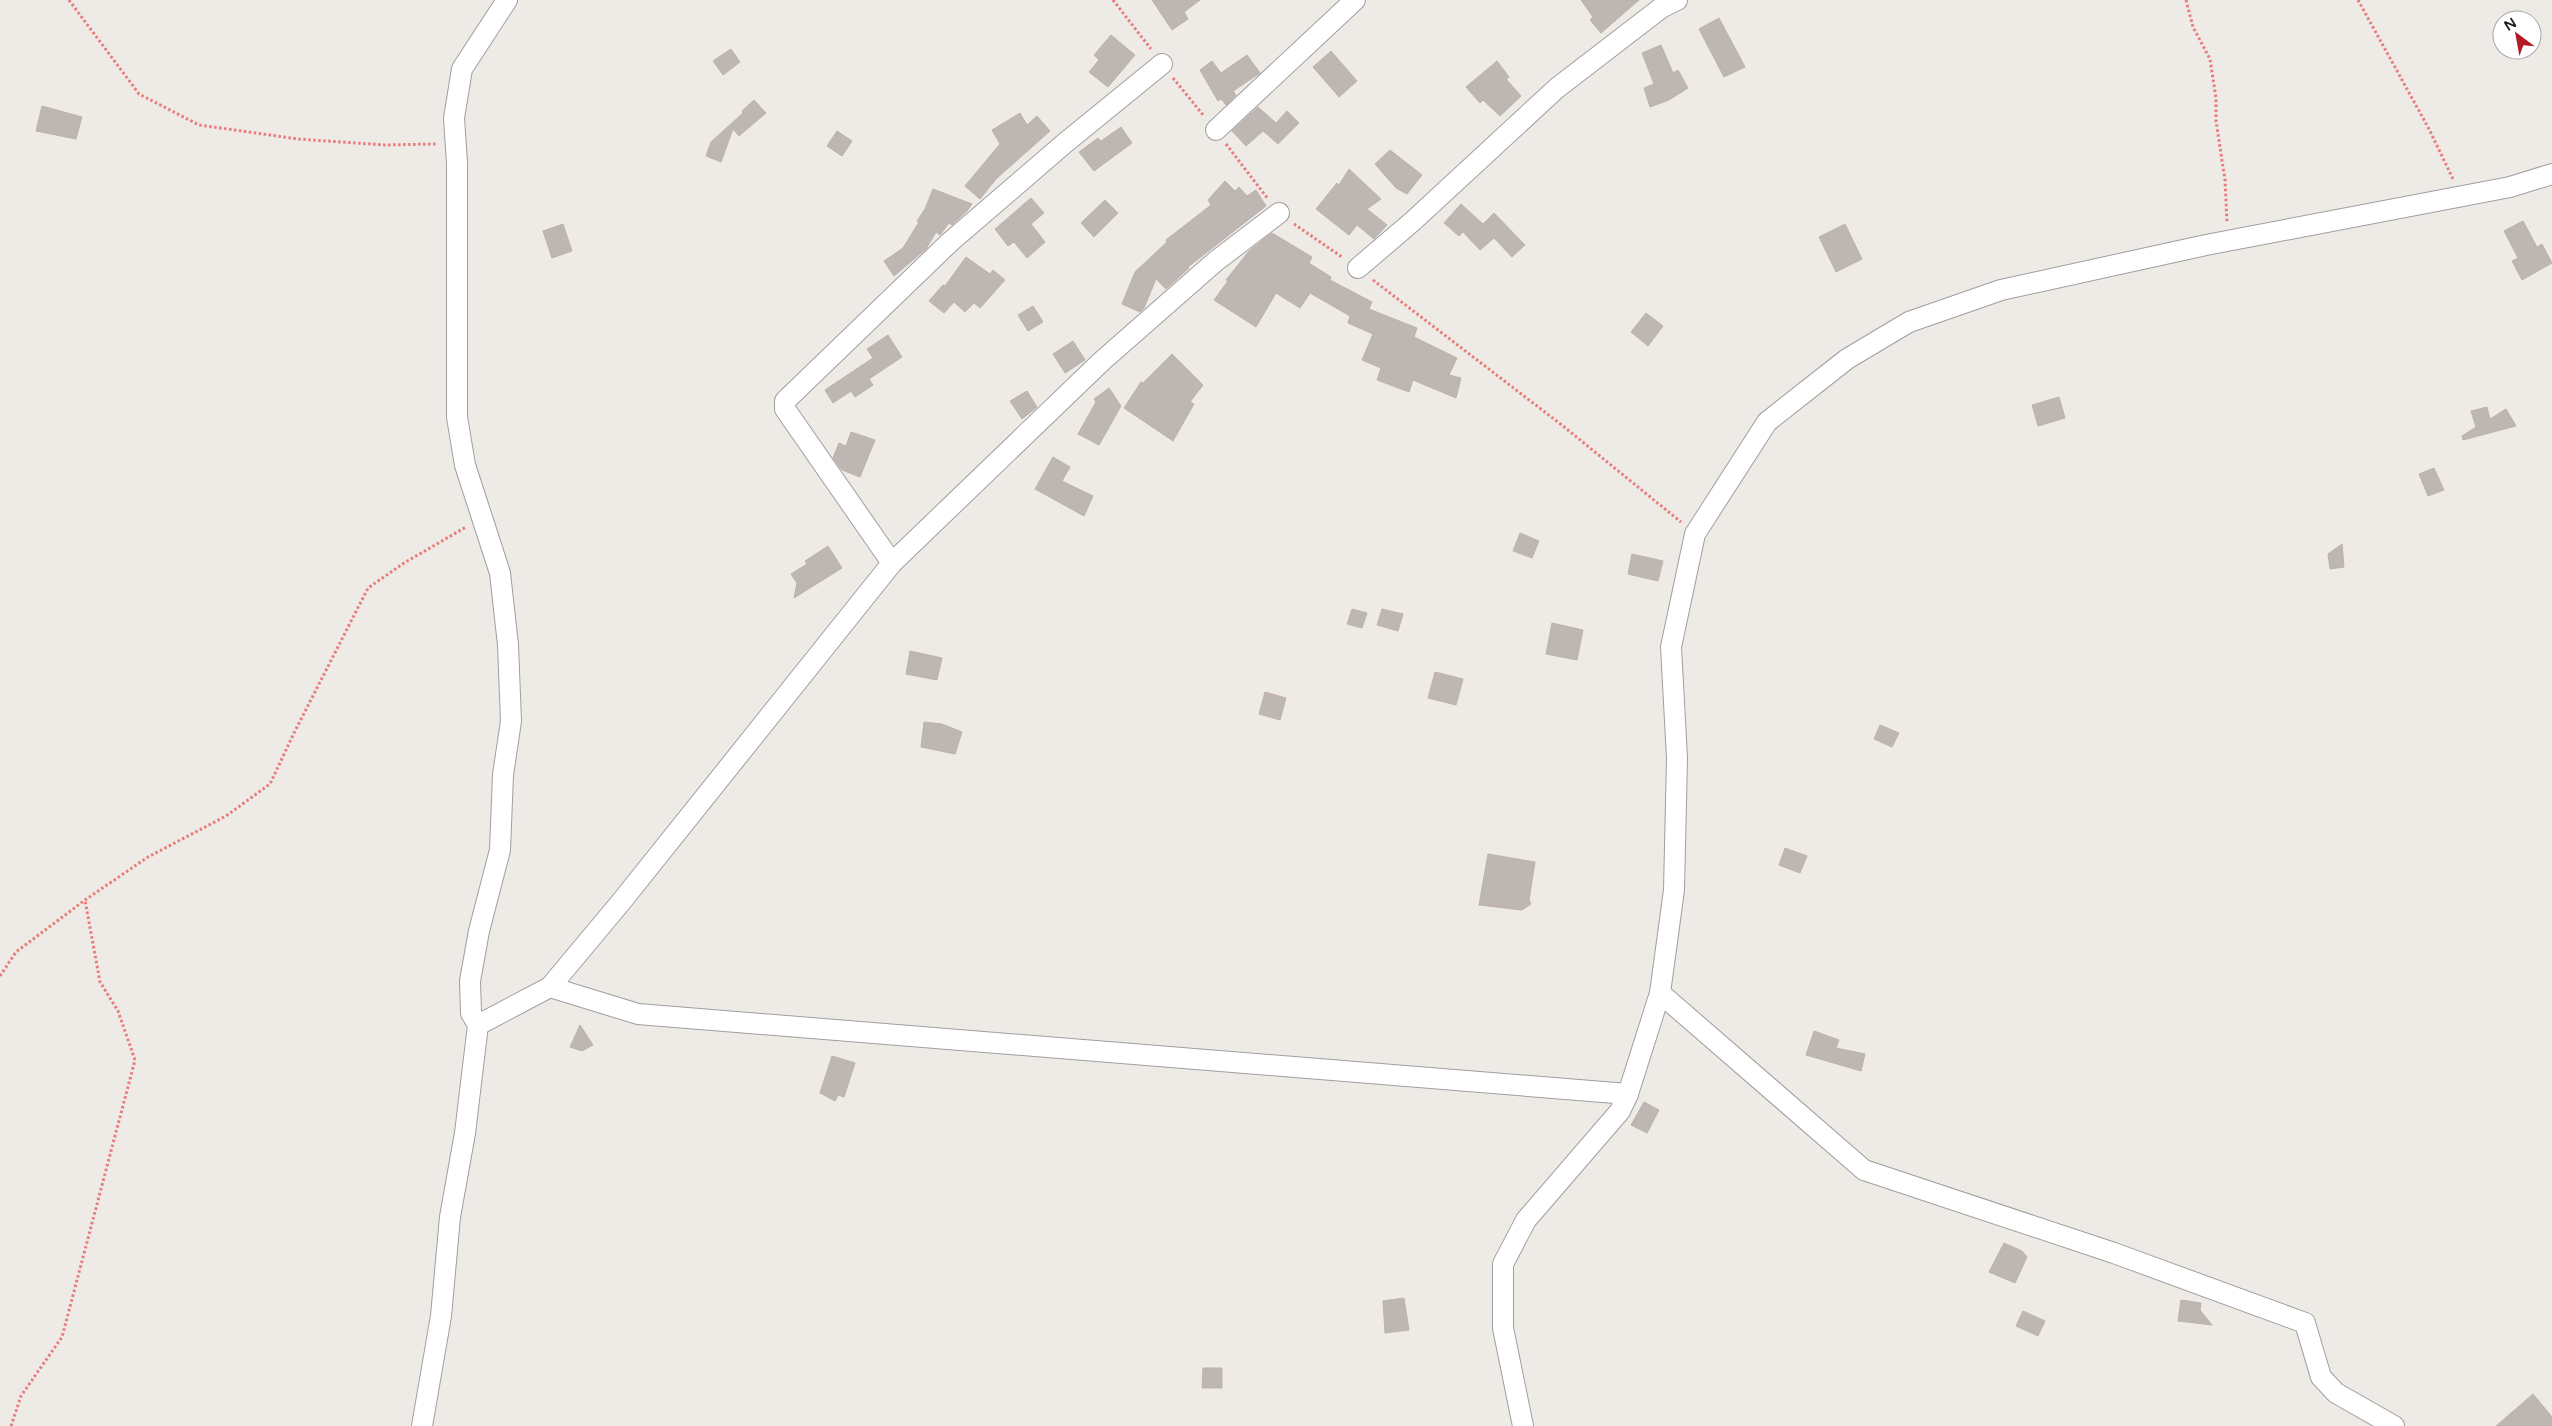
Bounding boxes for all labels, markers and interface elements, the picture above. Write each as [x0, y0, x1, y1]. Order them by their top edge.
north arrow [2492, 10, 2542, 60]
text: N [2501, 14, 2520, 35]

